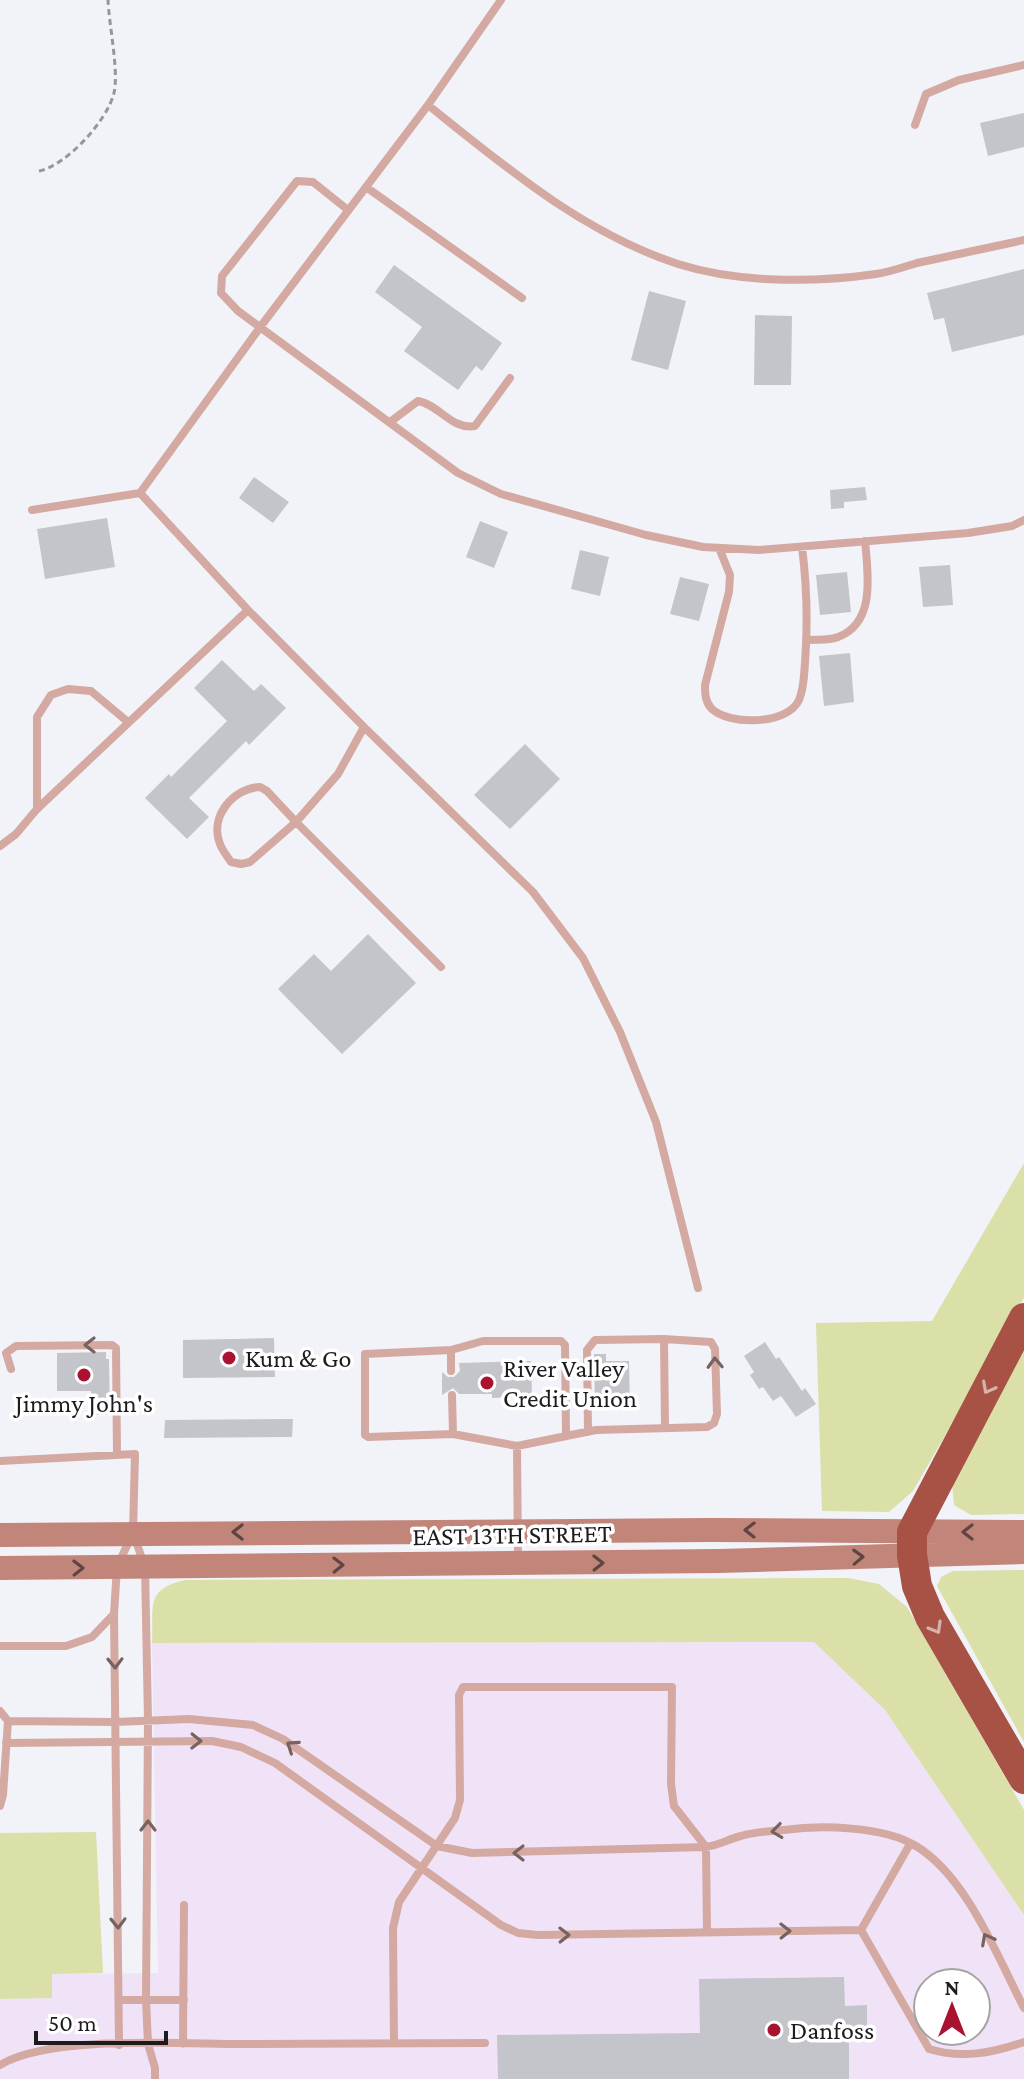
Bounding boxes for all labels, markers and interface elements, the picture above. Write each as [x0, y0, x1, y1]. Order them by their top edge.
one-way arrow [83, 1336, 96, 1354]
place label: Kum & Go [245, 1344, 351, 1373]
marker: Kum & Go [220, 1349, 238, 1367]
place label: River Valley Credit Union [503, 1354, 637, 1413]
one-way arrow [706, 1356, 724, 1369]
marker: Jimmy John's [75, 1366, 93, 1384]
marker: River Valley Credit Union [478, 1374, 496, 1392]
one-way arrow [982, 1379, 997, 1394]
place label: Jimmy John's [13, 1389, 153, 1418]
street label: EAST 13TH STREET [412, 1519, 612, 1551]
one-way arrow [743, 1521, 756, 1539]
one-way arrow [231, 1523, 244, 1541]
one-way arrow [961, 1523, 974, 1541]
one-way arrow [852, 1548, 865, 1565]
one-way arrow [592, 1554, 605, 1571]
one-way arrow [332, 1556, 345, 1574]
one-way arrow [72, 1559, 85, 1576]
one-way arrow [926, 1619, 942, 1634]
one-way arrow [106, 1657, 124, 1670]
one-way arrow [190, 1732, 203, 1750]
one-way arrow [286, 1741, 300, 1756]
one-way arrow [139, 1819, 157, 1832]
one-way arrow [770, 1822, 783, 1839]
one-way arrow [512, 1844, 525, 1862]
one-way arrow [109, 1917, 126, 1930]
one-way arrow [779, 1923, 792, 1940]
one-way arrow [558, 1926, 571, 1943]
one-way arrow [982, 1932, 997, 1947]
north arrow [912, 1967, 992, 2047]
text: N [945, 1975, 960, 2000]
scale bar [36, 1995, 166, 2045]
text: 50 m [48, 2009, 97, 2036]
place label: Danfoss [790, 2016, 874, 2045]
marker: Danfoss [765, 2021, 783, 2039]

